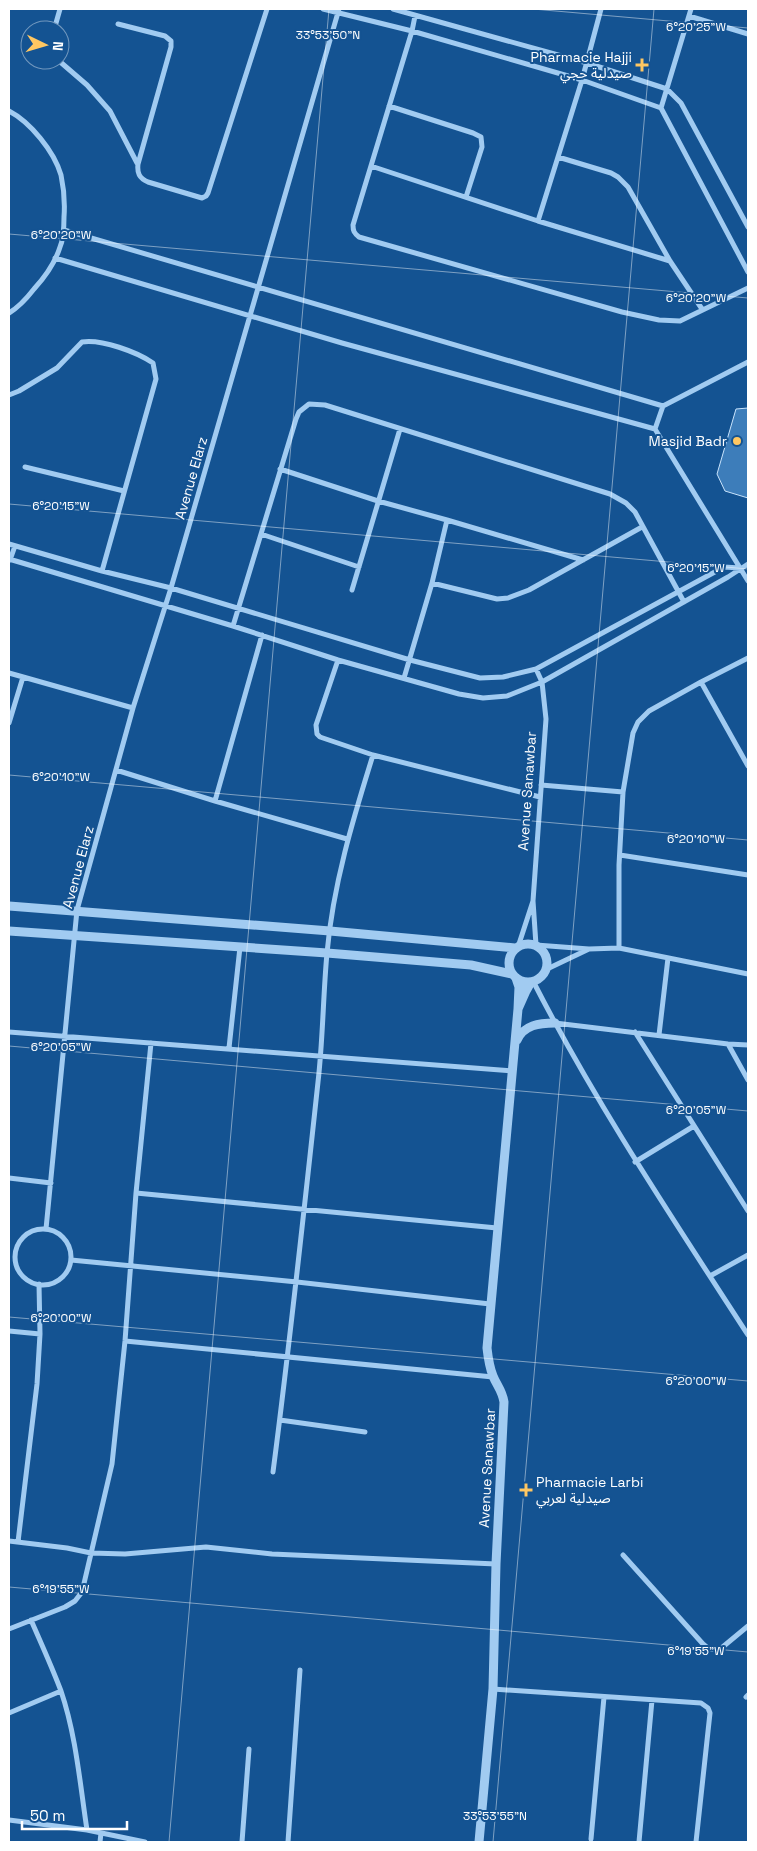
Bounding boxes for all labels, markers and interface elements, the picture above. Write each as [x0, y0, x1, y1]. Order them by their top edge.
text: 6°20'25"W [666, 19, 726, 35]
north arrow [20, 20, 70, 70]
text: 33°53'50"N [296, 27, 360, 43]
text: N [49, 41, 67, 52]
place label: Pharmacie Hajji صيدلية حجي [531, 48, 632, 84]
marker: Pharmacie Hajji صيدلية حجي [636, 59, 648, 71]
text: 6°20'20"W [31, 227, 92, 243]
text: 6°20'20"W [666, 290, 727, 306]
place label: Masjid Badr [649, 432, 727, 450]
street label: Avenue Elarz [171, 435, 211, 521]
marker: Masjid Badr [731, 435, 743, 447]
text: 6°20'15"W [32, 498, 90, 514]
text: 6°20'15"W [667, 560, 725, 576]
street label: Avenue Sanawbar [514, 731, 540, 851]
text: 6°20'10"W [32, 769, 91, 785]
street label: Avenue Elarz [58, 824, 98, 910]
text: 6°20'10"W [667, 831, 726, 847]
text: 6°20'05"W [31, 1039, 92, 1055]
text: 6°20'05"W [666, 1102, 727, 1118]
text: 6°20'00"W [31, 1310, 92, 1326]
text: 6°20'00"W [666, 1373, 727, 1389]
street label: Avenue Sanawbar [475, 1408, 499, 1528]
place label: Pharmacie Larbi صيدلية لعربي [536, 1473, 643, 1509]
marker: Pharmacie Larbi صيدلية لعربي [520, 1484, 532, 1496]
text: 6°19'55"W [32, 1581, 90, 1597]
text: 6°19'55"W [667, 1643, 725, 1659]
scale bar [22, 1798, 128, 1830]
text: 50 m [30, 1806, 65, 1825]
text: 33°53'55"N [463, 1808, 527, 1824]

